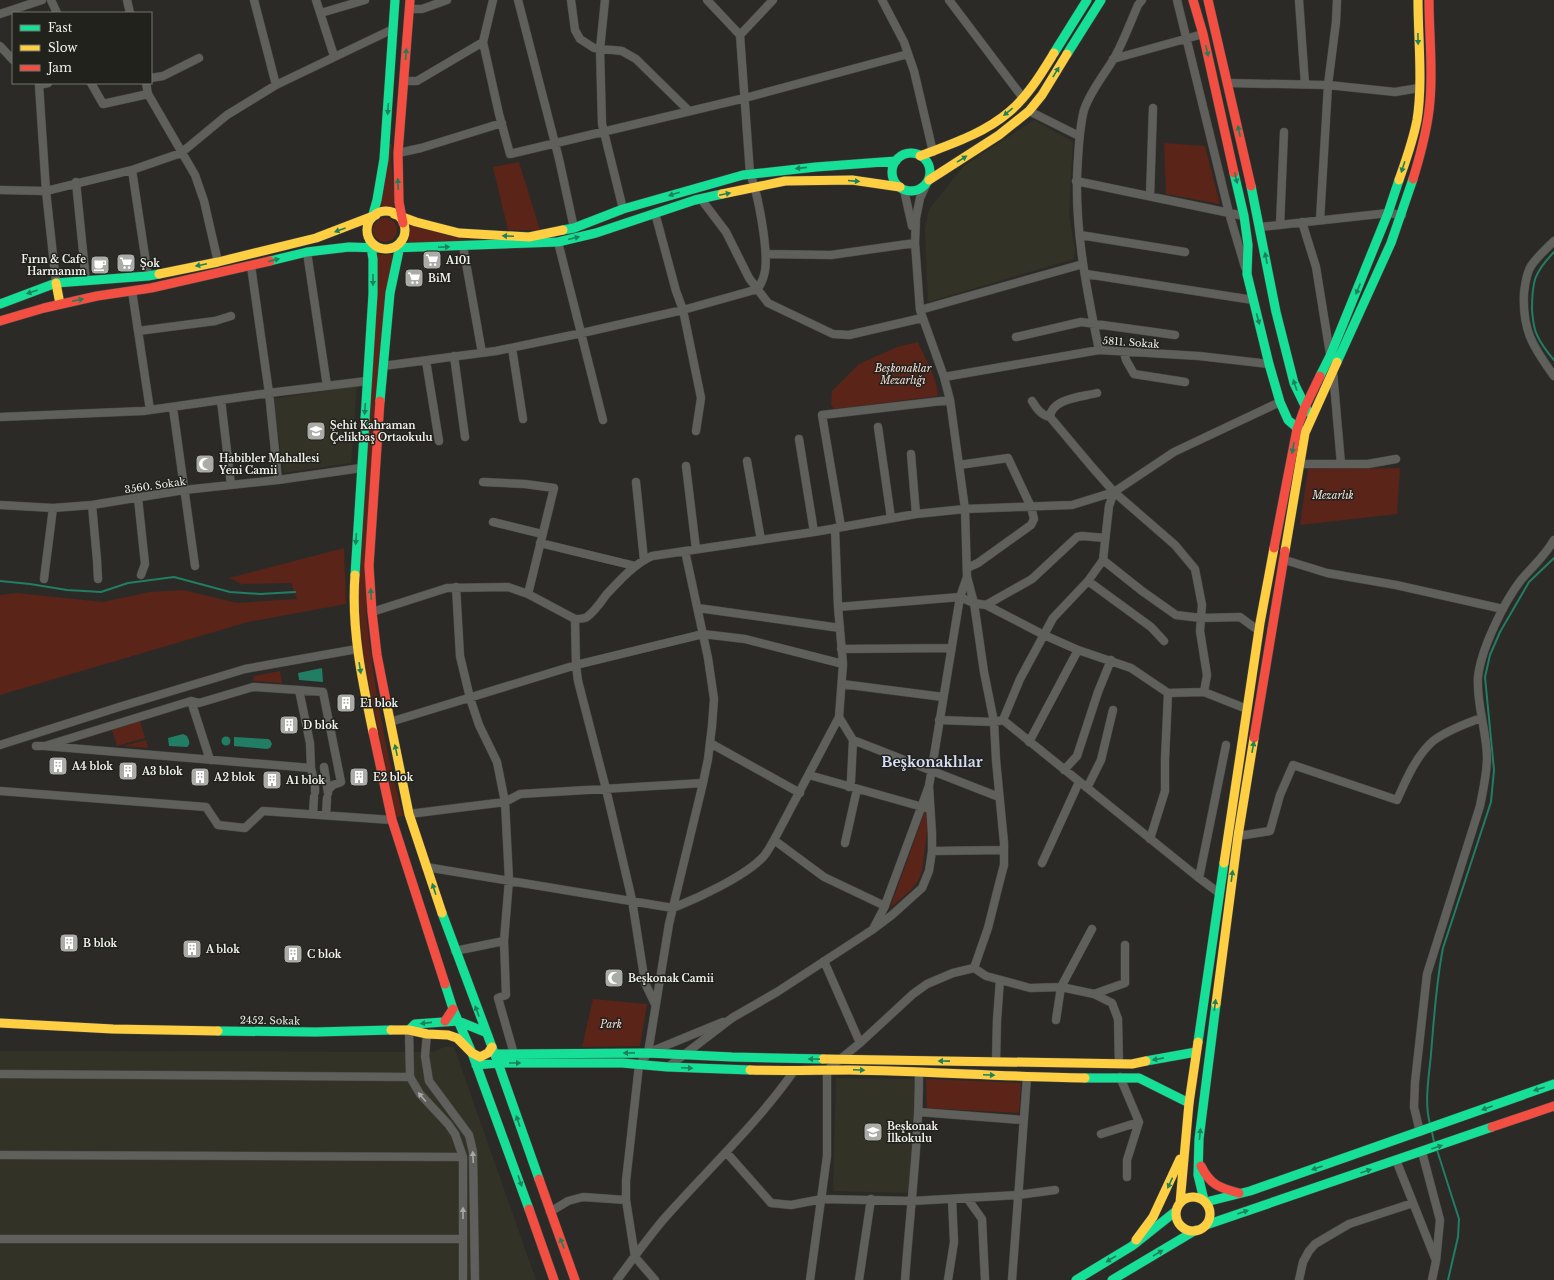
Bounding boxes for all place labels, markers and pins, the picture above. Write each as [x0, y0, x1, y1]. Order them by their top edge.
supermarket icon: A101 [421, 249, 443, 271]
supermarket icon: Şok [115, 252, 137, 274]
place label: Fırın & Cafe Harmanım [21, 253, 86, 278]
cafe icon: Fırın & Cafe Harmanım [89, 254, 111, 276]
place label: A101 [445, 254, 471, 267]
place label: Şok [140, 257, 160, 270]
supermarket icon: BiM [403, 267, 425, 289]
place label: BiM [428, 272, 452, 285]
place label: Şehit Kahraman Çelikbaş Ortaokulu [330, 419, 433, 444]
school or university icon: Şehit Kahraman Çelikbaş Ortaokulu [305, 420, 327, 442]
place label: Habibler Mahallesi Yeni Camii [218, 452, 320, 477]
mosque icon: Habibler Mahallesi Yeni Camii [194, 453, 216, 475]
building icon: E1 blok [335, 692, 357, 714]
place label: E1 blok [360, 697, 399, 710]
building icon: D blok [278, 714, 300, 736]
place label: D blok [303, 719, 339, 732]
building icon: A4 blok [47, 755, 69, 777]
place label: A4 blok [71, 760, 113, 773]
building icon: A3 blok [117, 760, 139, 782]
place label: A3 blok [141, 765, 183, 778]
building icon: A2 blok [189, 766, 211, 788]
building icon: E2 blok [348, 766, 370, 788]
building icon: A1 blok [261, 769, 283, 791]
place label: A2 blok [213, 771, 255, 784]
place label: E2 blok [373, 771, 414, 784]
place label: A1 blok [285, 774, 325, 787]
building icon: B blok [58, 932, 80, 954]
place label: B blok [83, 937, 118, 950]
building icon: A blok [181, 938, 203, 960]
place label: A blok [205, 943, 240, 956]
building icon: C blok [282, 943, 304, 965]
place label: C blok [307, 948, 342, 961]
mosque icon: Beşkonak Camii [603, 967, 625, 989]
place label: Beşkonak Camii [628, 972, 714, 985]
place label: Beşkonak İlkokulu [887, 1120, 938, 1145]
school or university icon: Beşkonak İlkokulu [862, 1121, 884, 1143]

